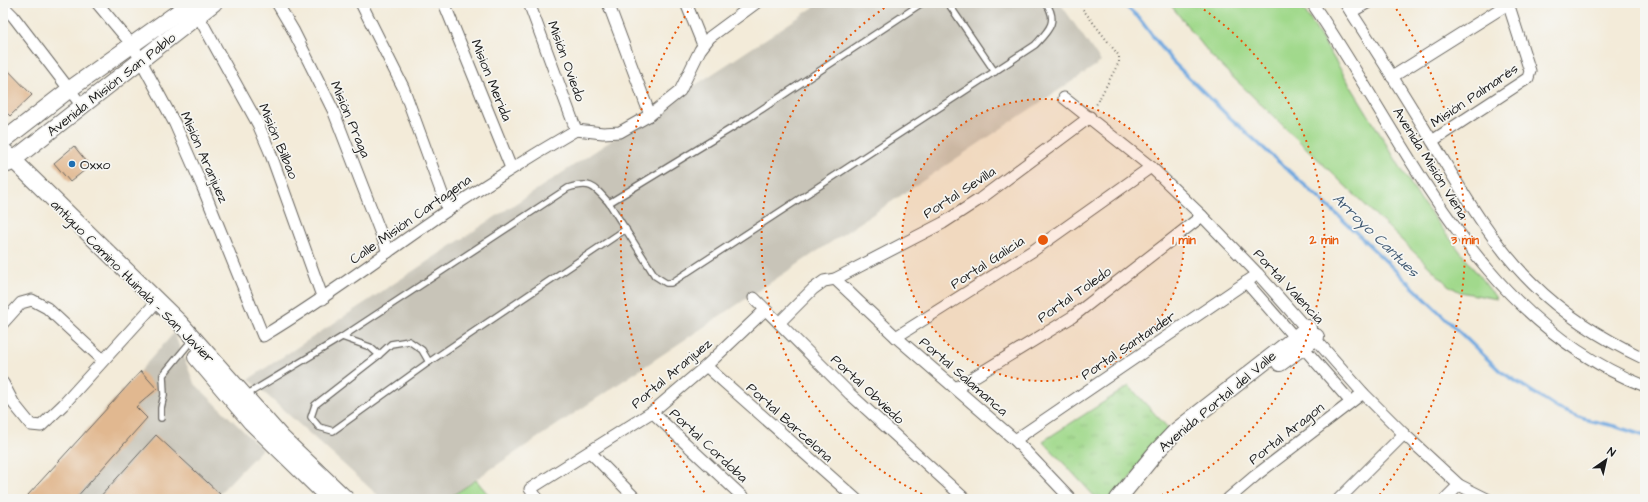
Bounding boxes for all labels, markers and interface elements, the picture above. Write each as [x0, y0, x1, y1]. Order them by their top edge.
street label: Misión Oviedo [542, 18, 590, 105]
street label: Avenida Misión San Pablo [43, 28, 180, 142]
street label: Mision Merida [466, 36, 517, 124]
street label: Misión Palmarés [1427, 59, 1522, 133]
street label: Misión Praga [325, 78, 375, 161]
street label: Misión Bilbao [253, 100, 303, 182]
street label: Avenida Misión Viena [1388, 104, 1473, 223]
street label: Misión Aranjuez [175, 108, 233, 206]
place label: Oxxo [80, 155, 111, 175]
marker: Oxxo [67, 159, 77, 169]
street label: Portal Sevilla [919, 162, 1000, 224]
street label: Calle Misión Cartagena [346, 170, 475, 269]
water label: Arroyo Cantues [1327, 189, 1424, 284]
street label: antiguo Camino Huinalá - San Javier [46, 195, 219, 368]
street label: Portal Galicia [947, 231, 1028, 294]
text: 1 min [1172, 232, 1196, 249]
text: 2 min [1309, 232, 1338, 249]
text: 3 min [1450, 232, 1479, 249]
centre of rings [1036, 233, 1050, 247]
street label: Portal Valencia [1248, 245, 1328, 329]
street label: Portal Toledo [1033, 262, 1116, 328]
street label: Portal Santander [1077, 306, 1180, 385]
street label: Portal Salamanca [915, 333, 1012, 421]
street label: Portal Aranjuez [627, 334, 716, 414]
street label: Avenida Portal del Valle [1154, 346, 1281, 457]
street label: Portal Obviedo [826, 350, 909, 429]
street label: Portal Barcelona [742, 378, 837, 467]
street label: Portal Aragon [1245, 398, 1329, 470]
street label: Portal Cordoba [665, 404, 752, 487]
north arrow [1586, 440, 1626, 480]
text: N [1604, 444, 1618, 460]

